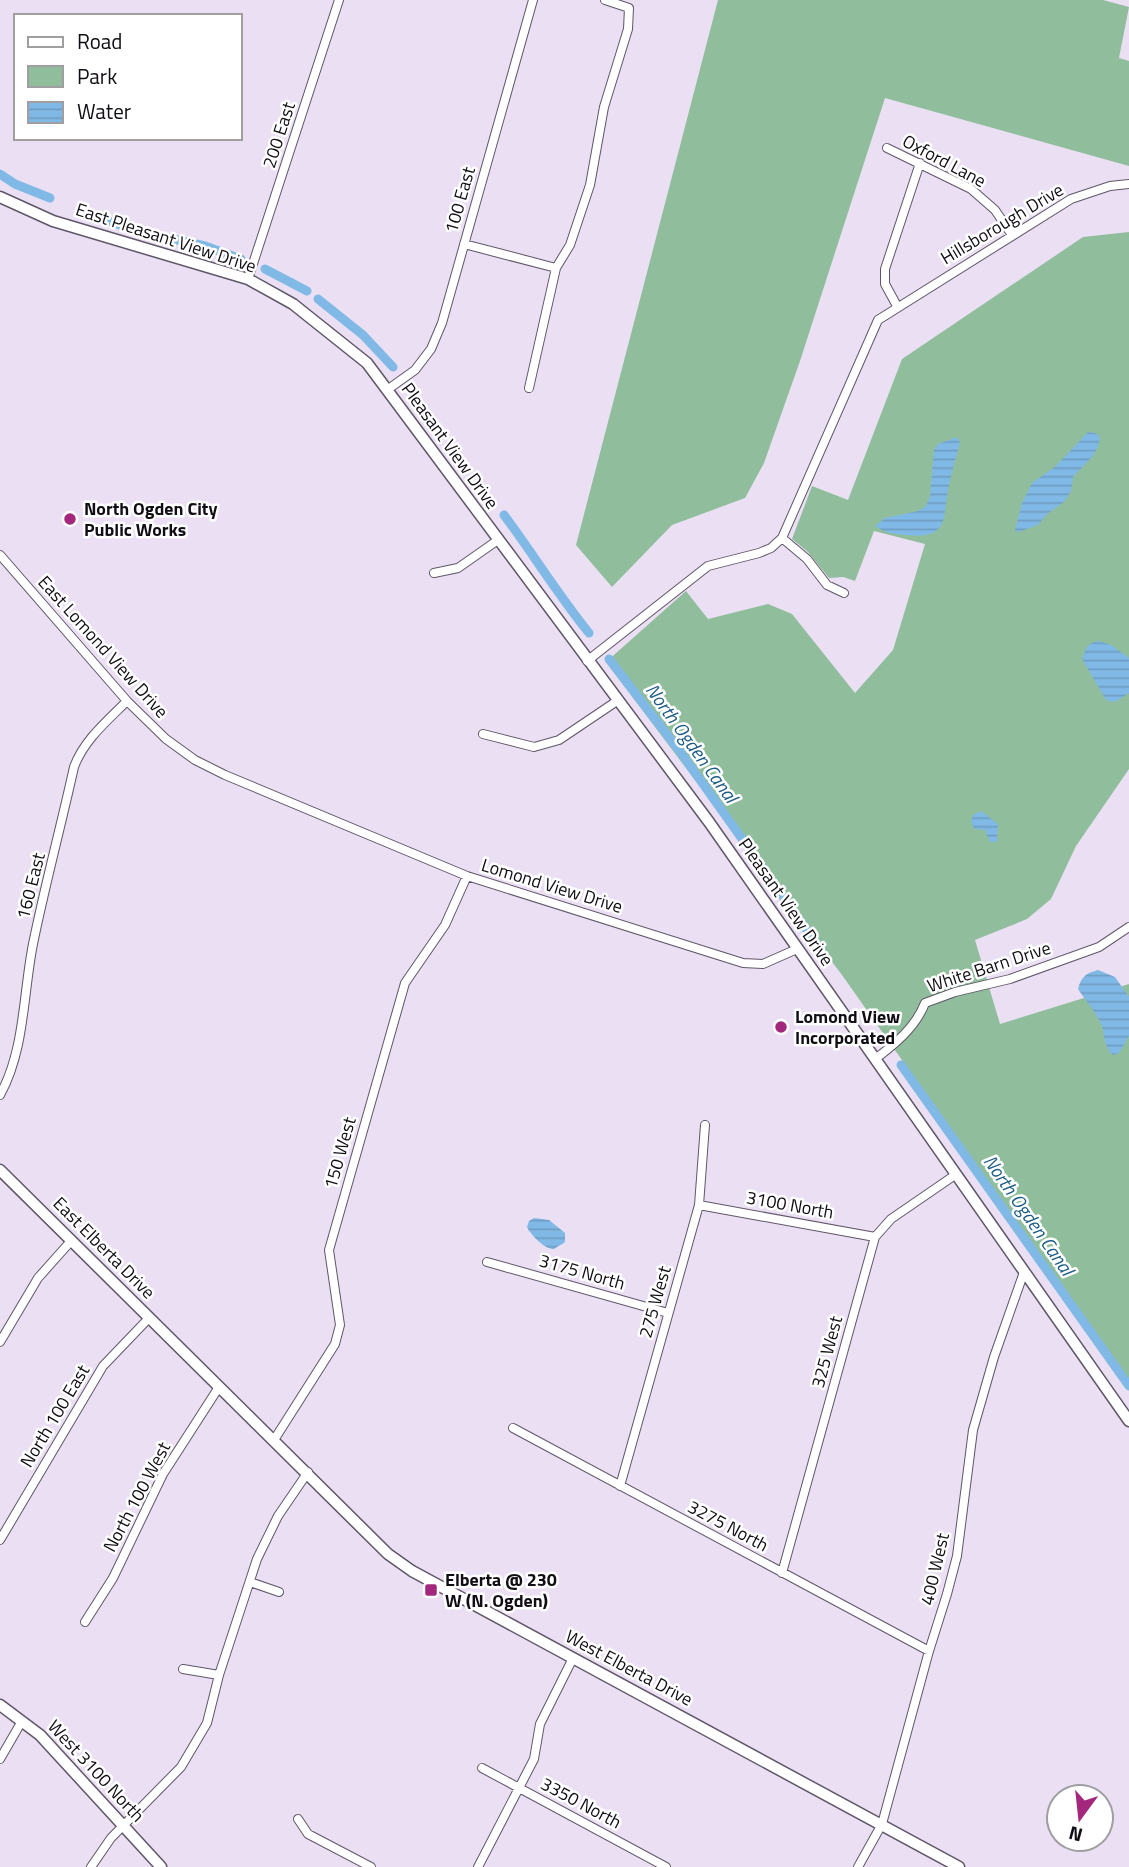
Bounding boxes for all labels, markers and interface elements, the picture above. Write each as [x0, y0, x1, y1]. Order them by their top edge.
legend [14, 14, 242, 140]
text: Road [77, 25, 122, 57]
text: Park [77, 60, 117, 92]
text: Water [77, 95, 131, 127]
street label: 200 East [255, 98, 302, 171]
street label: Oxford Lane [898, 127, 991, 194]
street label: 100 East [437, 163, 482, 236]
street label: Hillsborough Drive [935, 176, 1068, 271]
street label: East Pleasant View Drive [72, 196, 260, 279]
street label: Pleasant View Drive [395, 377, 506, 515]
place label: North Ogden City Public Works [84, 495, 217, 543]
marker: North Ogden City Public Works [62, 511, 78, 527]
street label: East Lomond View Drive [32, 569, 175, 724]
water label: North Ogden Canal [639, 677, 747, 810]
street label: Pleasant View Drive [732, 832, 841, 971]
street label: 160 East [9, 849, 52, 922]
street label: Lomond View Drive [478, 851, 626, 920]
street label: White Barn Drive [924, 934, 1054, 999]
place label: Lomond View Incorporated [795, 1003, 900, 1051]
marker: Lomond View Incorporated [773, 1019, 789, 1035]
street label: 150 West [316, 1113, 363, 1192]
water label: North Ogden Canal [977, 1148, 1083, 1283]
street label: 3100 North [744, 1184, 836, 1225]
street label: East Elberta Drive [47, 1190, 162, 1305]
street label: 3175 North [536, 1246, 628, 1297]
street label: 275 West [631, 1262, 678, 1341]
street label: 325 West [804, 1312, 849, 1391]
street label: North 100 East [13, 1359, 96, 1472]
street label: North 100 West [96, 1436, 177, 1557]
street label: 3275 North [683, 1493, 773, 1558]
street label: 400 West [913, 1529, 956, 1608]
place label: Elberta @ 230 W (N. Ogden) [445, 1566, 557, 1614]
marker: Elberta @ 230 W (N. Ogden) [423, 1582, 439, 1598]
street label: West Elberta Drive [561, 1623, 698, 1713]
street label: West 3100 North [42, 1713, 151, 1828]
street label: 3350 North [536, 1770, 626, 1835]
north arrow [1045, 1783, 1115, 1853]
text: N [1065, 1819, 1086, 1851]

